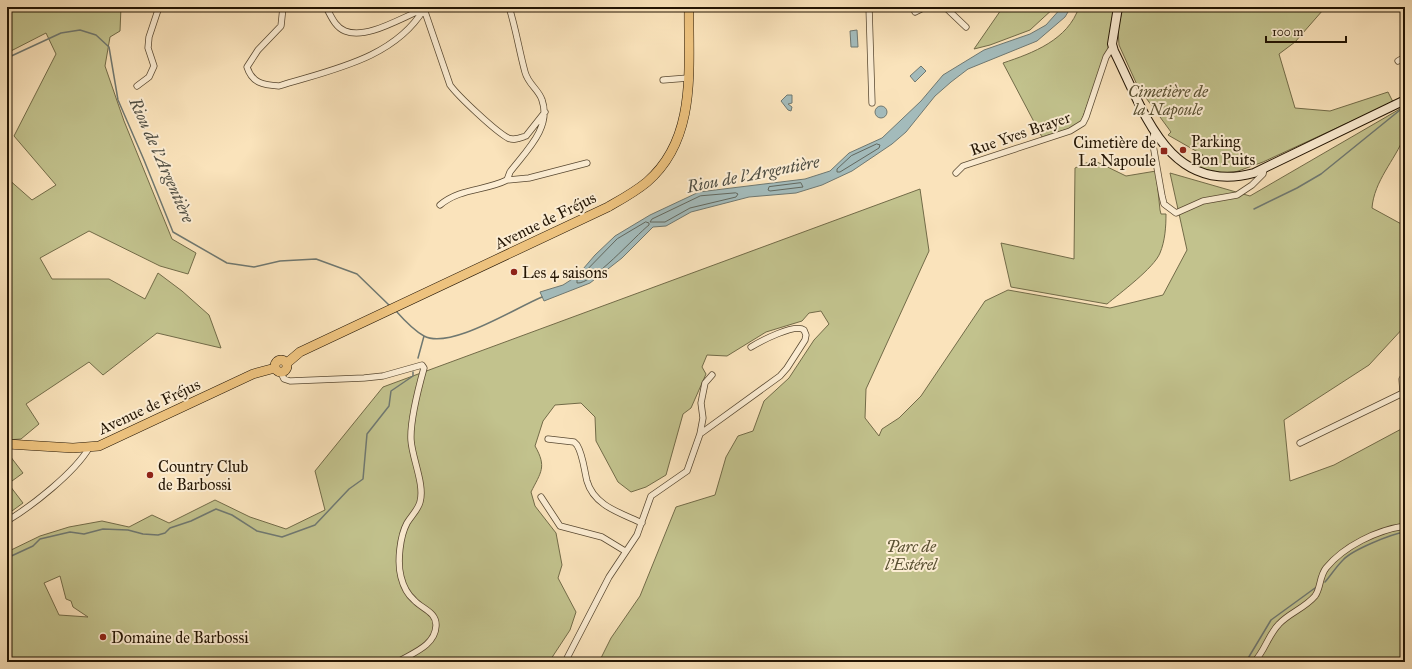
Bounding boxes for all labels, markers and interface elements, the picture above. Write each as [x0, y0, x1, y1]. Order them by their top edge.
scale bar [1266, 18, 1346, 44]
text: 100 m [1272, 25, 1303, 39]
park label: Cimetière de la Napoule [1128, 82, 1209, 120]
water label: Riou de l'Argentière [124, 93, 199, 227]
street label: Rue Yves Brayer [967, 107, 1073, 160]
place label: Parking Bon Puits [1191, 132, 1256, 169]
place label: Cimetière de La Napoule [1073, 133, 1156, 170]
marker: Parking Bon Puits [1178, 145, 1188, 155]
marker: Cimetière de La Napoule [1159, 146, 1169, 156]
water label: Riou de l'Argentière [684, 151, 822, 198]
street label: Avenue de Fréjus [490, 188, 599, 254]
place label: Les 4 saisons [522, 263, 608, 282]
marker: Les 4 saisons [509, 267, 519, 277]
street label: Avenue de Fréjus [94, 374, 203, 439]
place label: Country Club de Barbossi [158, 457, 248, 494]
marker: Country Club de Barbossi [145, 470, 155, 480]
park label: Parc de l'Estérel [884, 537, 939, 574]
place label: Domaine de Barbossi [111, 628, 249, 647]
marker: Domaine de Barbossi [98, 632, 108, 642]

